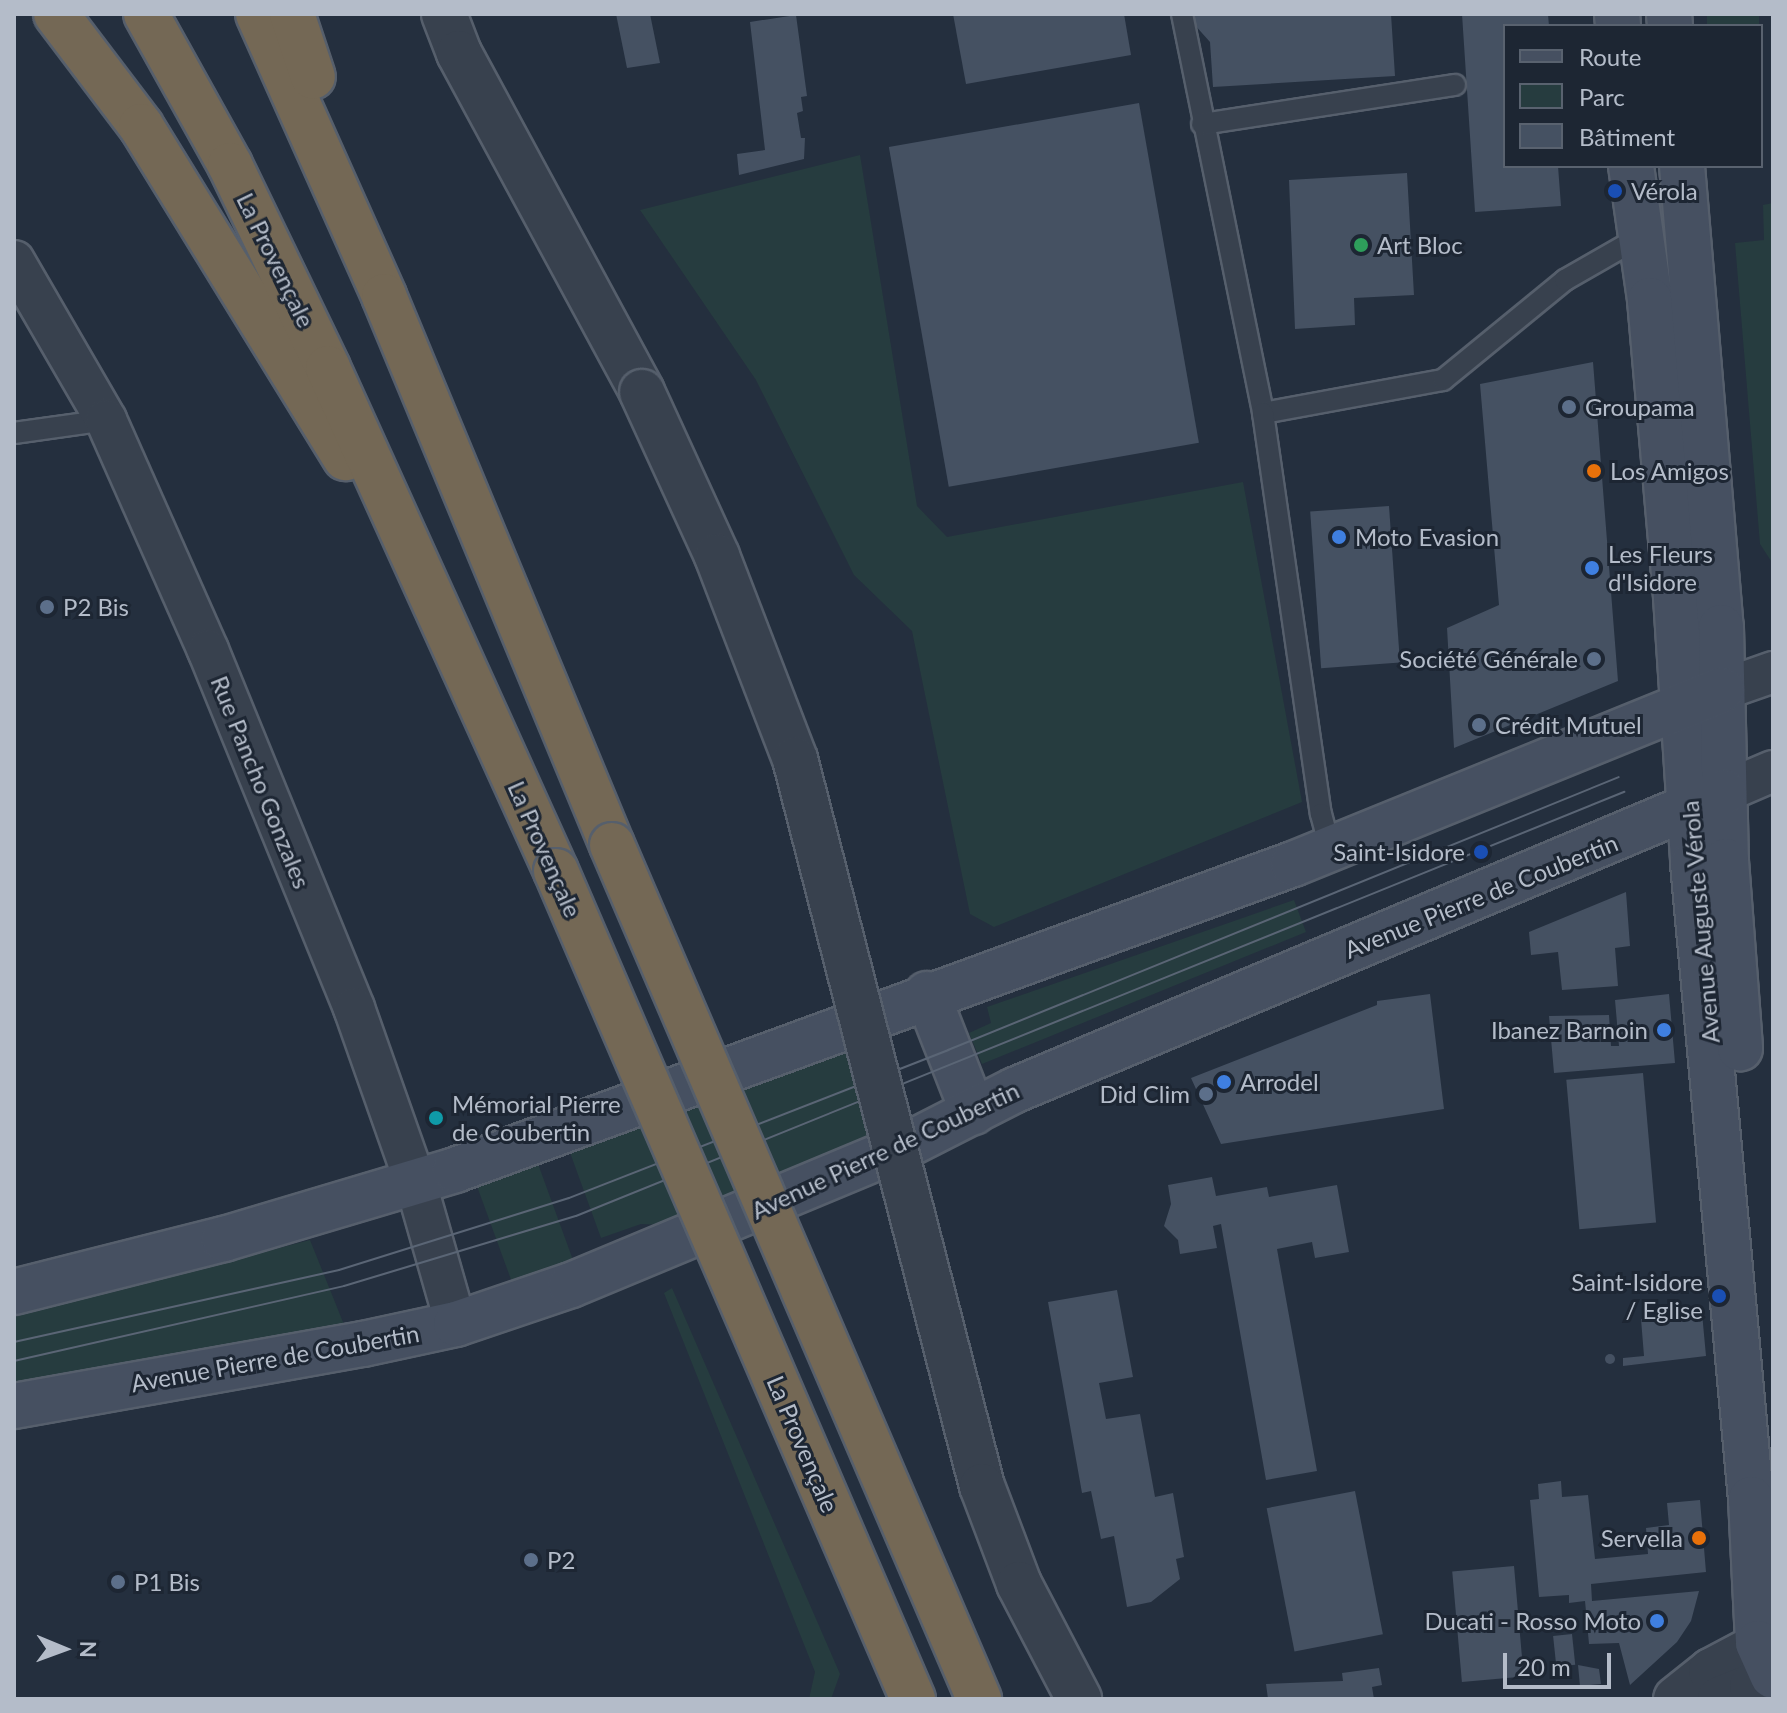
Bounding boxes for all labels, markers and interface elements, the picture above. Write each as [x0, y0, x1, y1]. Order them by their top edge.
legend [1503, 24, 1763, 168]
text: Route [1579, 42, 1641, 71]
text: Parc [1579, 82, 1625, 111]
text: Bâtiment [1579, 122, 1675, 151]
place label: Vérola [1631, 177, 1698, 205]
marker: Vérola [1606, 182, 1624, 200]
street label: La Provençale [231, 188, 321, 332]
place label: Art Bloc [1377, 231, 1463, 259]
marker: Art Bloc [1352, 236, 1370, 254]
place label: Groupama [1585, 393, 1695, 421]
marker: Groupama [1560, 398, 1578, 416]
place label: Los Amigos [1610, 457, 1730, 485]
marker: Los Amigos [1585, 462, 1603, 480]
place label: Moto Evasion [1355, 523, 1499, 551]
marker: Moto Evasion [1330, 528, 1348, 546]
place label: Les Fleurs d'Isidore [1608, 540, 1713, 596]
marker: Les Fleurs d'Isidore [1583, 559, 1601, 577]
place label: P2 Bis [63, 593, 129, 621]
marker: P2 Bis [38, 598, 56, 616]
place label: Société Générale [1399, 645, 1578, 673]
marker: Société Générale [1585, 650, 1603, 668]
street label: Rue Pancho Gonzales [205, 672, 317, 892]
place label: Crédit Mutuel [1495, 711, 1642, 739]
marker: Crédit Mutuel [1470, 716, 1488, 734]
street label: La Provençale [502, 776, 588, 922]
street label: Avenue Auguste Vérola [1675, 799, 1725, 1045]
street label: Avenue Pierre de Coubertin [1340, 828, 1622, 964]
place label: Saint-Isidore [1333, 838, 1465, 866]
marker: Saint-Isidore [1472, 843, 1490, 861]
place label: Ibanez Barnoin [1491, 1016, 1648, 1044]
marker: Ibanez Barnoin [1655, 1021, 1673, 1039]
place label: Arrodel [1240, 1068, 1319, 1096]
marker: Arrodel [1215, 1073, 1233, 1091]
street label: Avenue Pierre de Coubertin [746, 1075, 1024, 1225]
place label: Did Clim [1099, 1080, 1190, 1108]
marker: Did Clim [1197, 1085, 1215, 1103]
place label: Mémorial Pierre de Coubertin [452, 1090, 621, 1146]
marker: Mémorial Pierre de Coubertin [427, 1109, 445, 1127]
place label: Saint-Isidore / Eglise [1571, 1268, 1703, 1324]
marker: Saint-Isidore / Eglise [1710, 1287, 1728, 1305]
street label: Avenue Pierre de Coubertin [129, 1318, 421, 1398]
street label: La Provençale [761, 1371, 845, 1517]
place label: Servella [1601, 1524, 1683, 1552]
marker: Servella [1690, 1529, 1708, 1547]
place label: P2 [547, 1546, 575, 1574]
marker: P2 [522, 1551, 540, 1569]
place label: P1 Bis [134, 1568, 200, 1596]
marker: P1 Bis [109, 1573, 127, 1591]
place label: Ducati - Rosso Moto [1424, 1607, 1641, 1635]
north arrow [24, 1609, 104, 1689]
marker: Ducati - Rosso Moto [1648, 1612, 1666, 1630]
scale bar [1507, 1637, 1615, 1687]
text: N [75, 1641, 102, 1658]
text: 20 m [1517, 1652, 1571, 1681]

